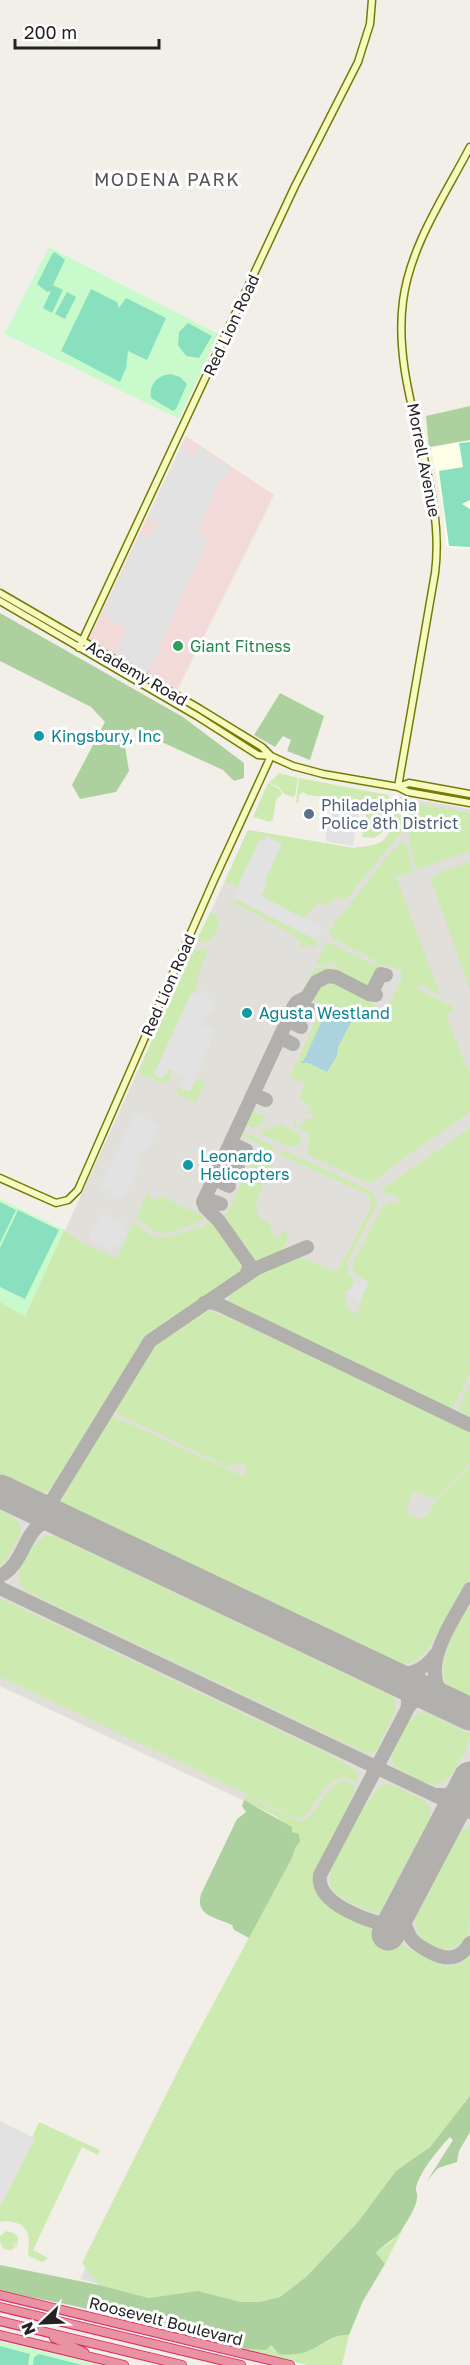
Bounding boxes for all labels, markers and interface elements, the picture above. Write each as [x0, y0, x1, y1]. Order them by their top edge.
scale bar [15, 12, 159, 50]
text: 200 m [24, 21, 77, 43]
district label: MODENA PARK [94, 168, 240, 190]
street label: Red Lion Road [199, 271, 263, 379]
street label: Morrell Avenue [403, 401, 445, 519]
street label: Academy Road [83, 636, 191, 710]
place label: Giant Fitness [190, 636, 291, 656]
marker: Giant Fitness [171, 639, 185, 653]
place label: Kingsbury, Inc [51, 726, 161, 746]
marker: Kingsbury, Inc [32, 729, 46, 743]
place label: Philadelphia Police 8th District [321, 795, 458, 833]
marker: Philadelphia Police 8th District [302, 807, 316, 821]
street label: Red Lion Road [137, 931, 199, 1039]
place label: Agusta Westland [259, 1003, 390, 1023]
marker: Agusta Westland [240, 1006, 254, 1020]
place label: Leonardo Helicopters [200, 1146, 289, 1184]
marker: Leonardo Helicopters [181, 1158, 195, 1172]
street label: Roosevelt Boulevard [87, 2292, 245, 2350]
north arrow [12, 2293, 72, 2353]
text: N [17, 2319, 40, 2338]

